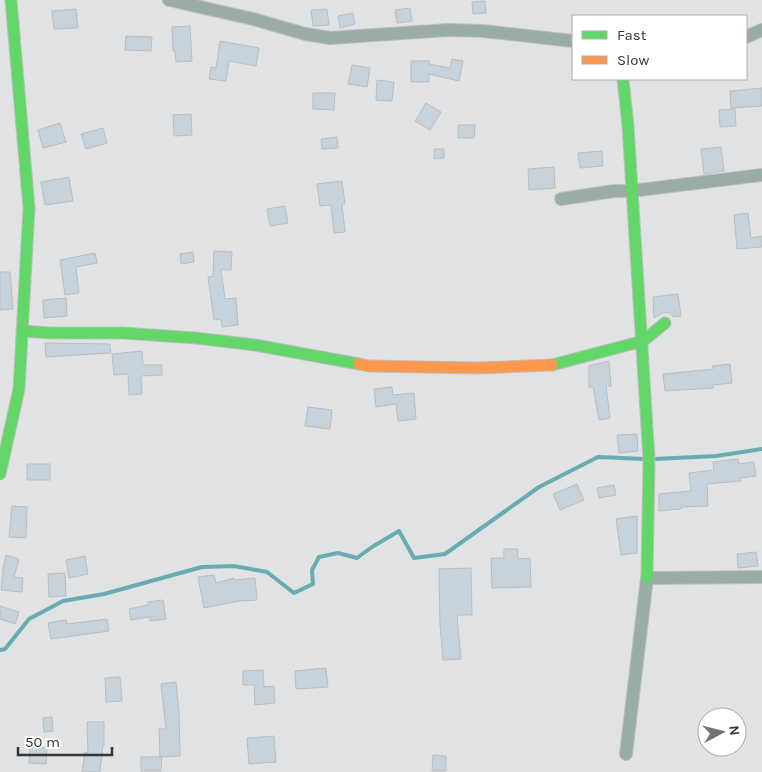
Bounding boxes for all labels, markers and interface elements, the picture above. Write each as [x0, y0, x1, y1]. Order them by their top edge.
legend [572, 15, 747, 80]
text: Fast [617, 26, 647, 44]
text: Slow [617, 51, 649, 69]
north arrow [697, 707, 747, 757]
scale bar [18, 724, 111, 756]
text: N [725, 724, 743, 736]
text: 50 m [25, 733, 60, 751]

